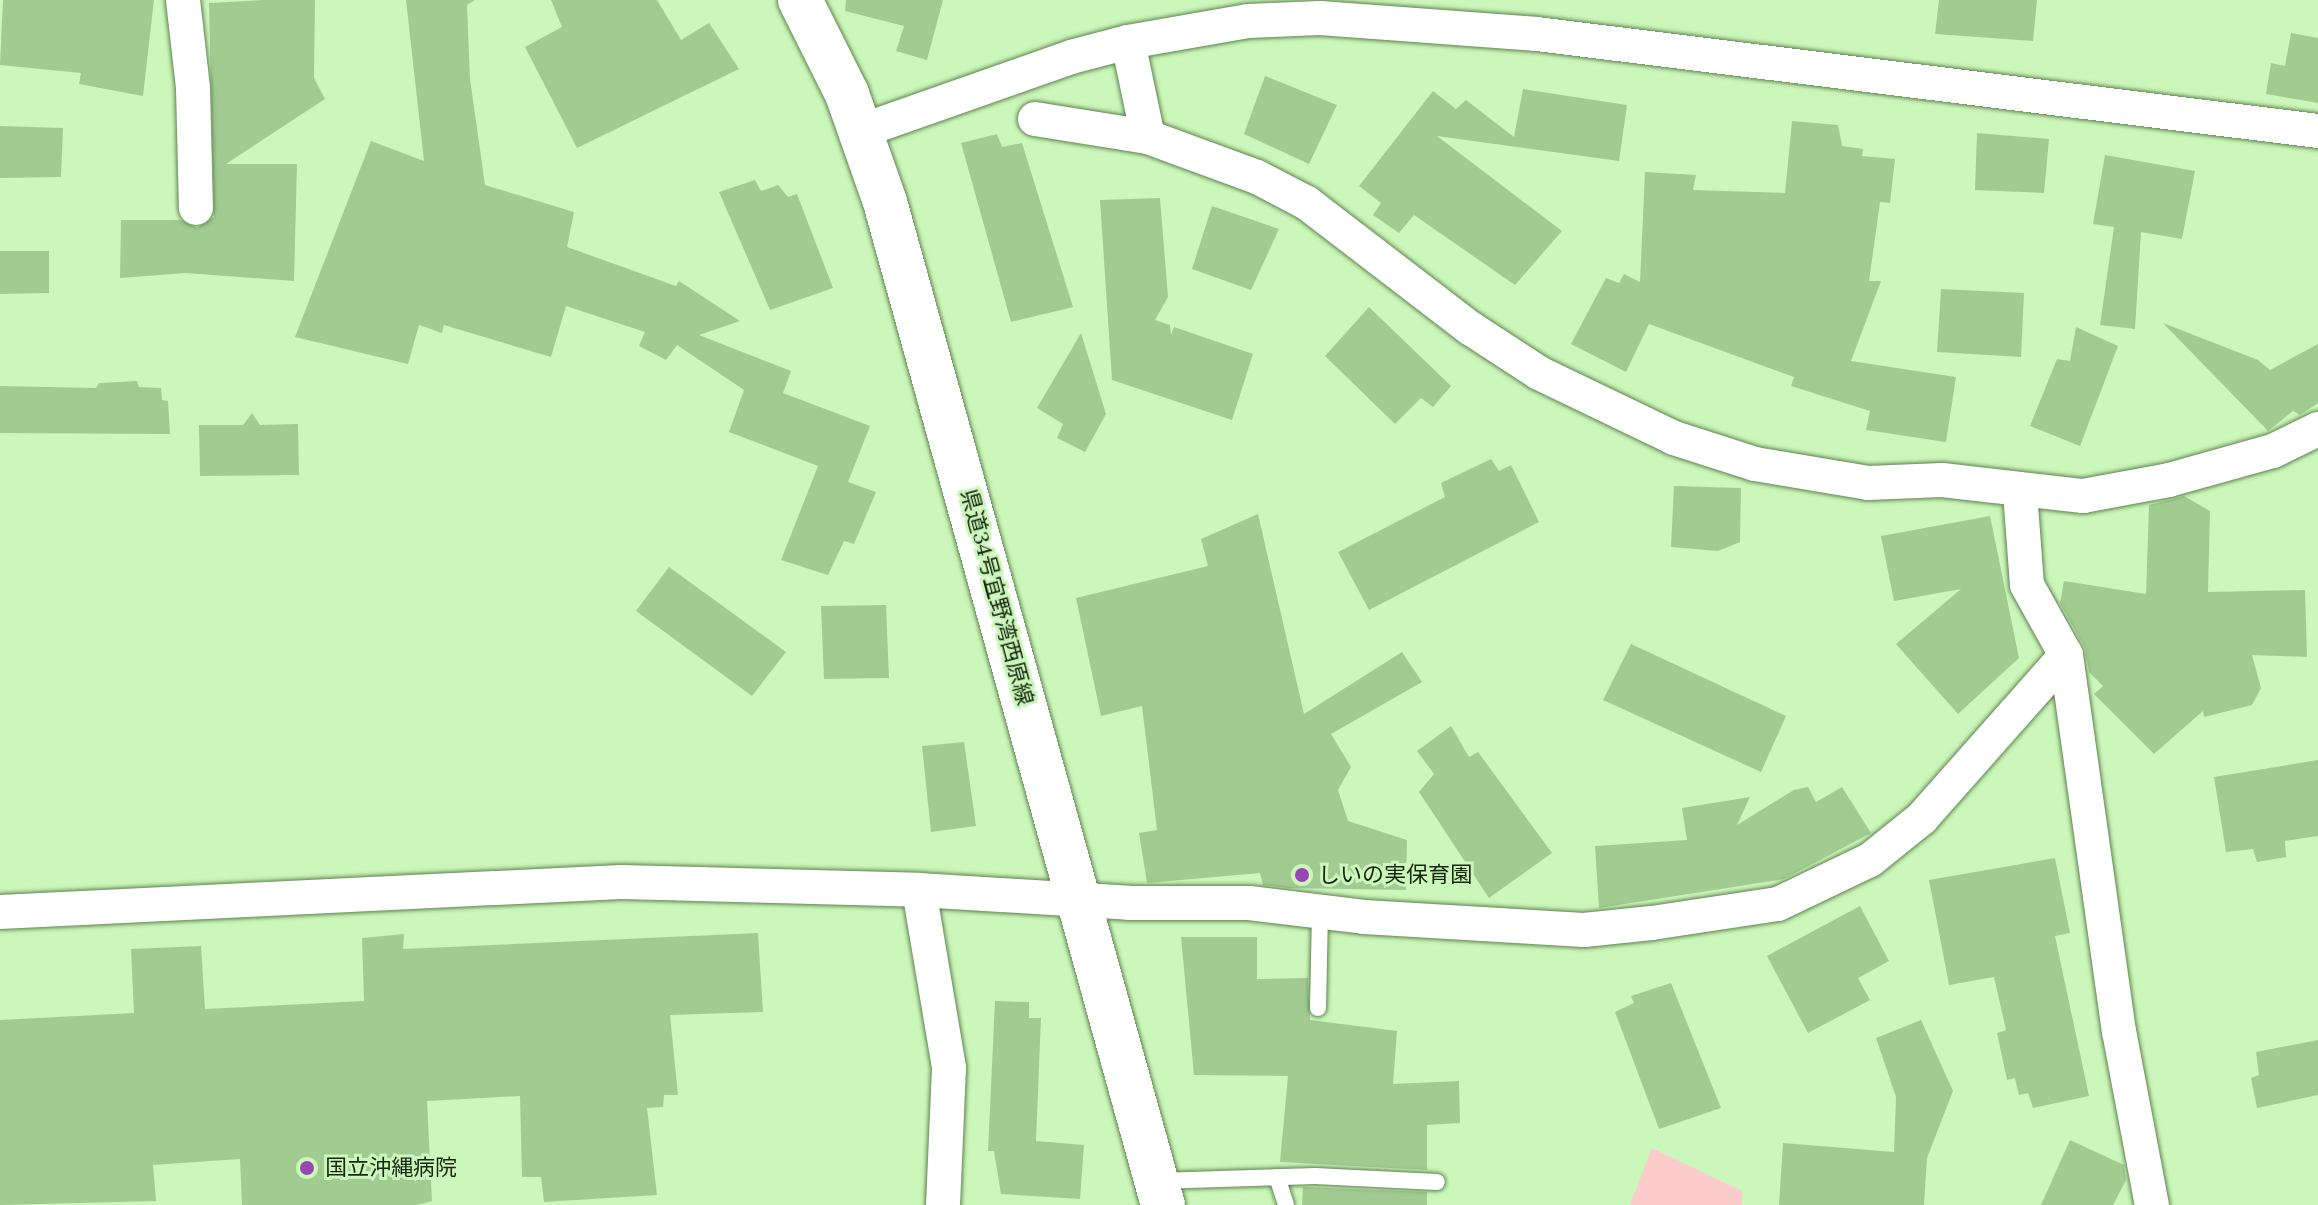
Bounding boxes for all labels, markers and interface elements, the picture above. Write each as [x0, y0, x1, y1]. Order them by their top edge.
street label: 県道34号宜野湾西原線 [955, 486, 1039, 708]
place label: しいの実保育園 [1318, 862, 1472, 888]
marker: しいの実保育園 [1293, 866, 1311, 884]
place label: 国立沖縄病院 [325, 1155, 457, 1181]
marker: 国立沖縄病院 [296, 1157, 318, 1179]

